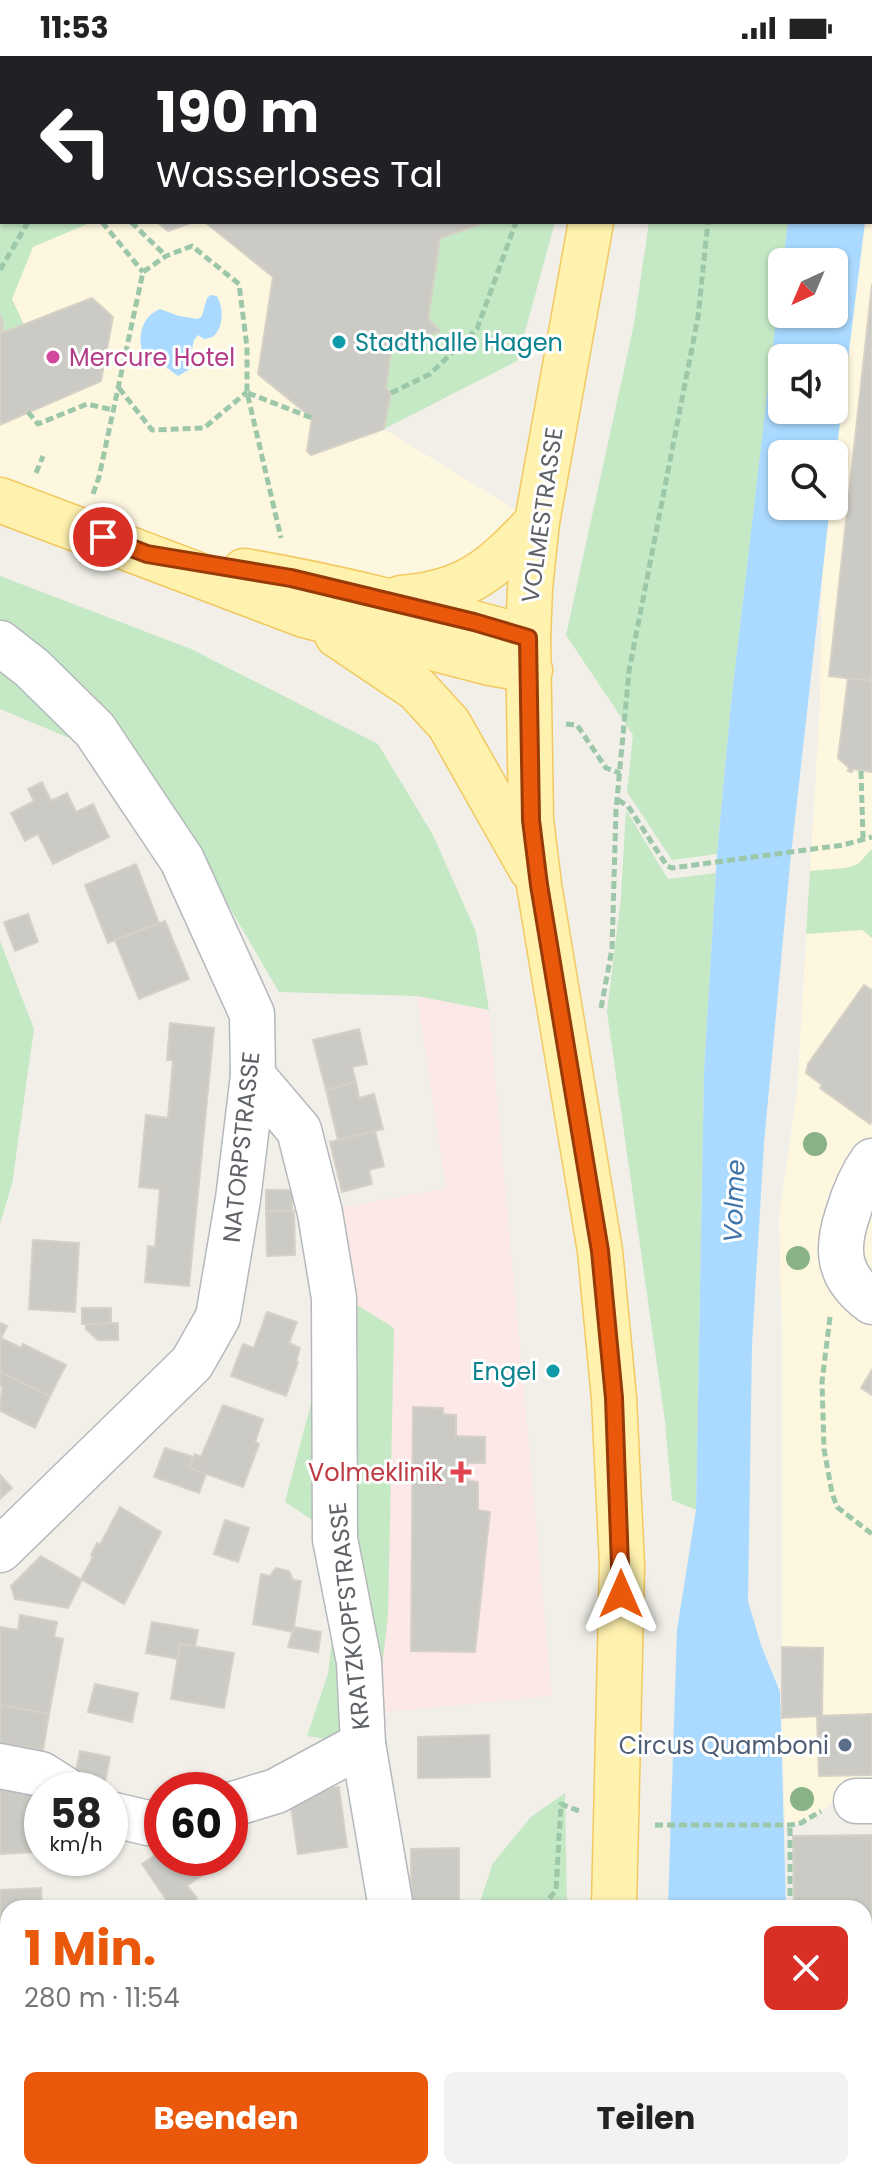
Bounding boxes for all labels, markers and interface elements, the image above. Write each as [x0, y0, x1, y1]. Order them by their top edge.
text: 11:53 [40, 6, 109, 49]
text: 190 m [156, 73, 319, 152]
icon: left [24, 88, 128, 192]
text: Wasserloses Tal [156, 149, 443, 200]
north arrow [768, 248, 848, 328]
map controls [768, 248, 848, 520]
place label: Stadthalle Hagen [355, 326, 563, 359]
marker: Stadthalle Hagen [330, 333, 348, 351]
place label: Mercure Hotel [69, 341, 235, 374]
button: sound [768, 344, 848, 424]
marker: Mercure Hotel [44, 348, 62, 366]
street label: VOLMESTRASSE [513, 425, 571, 605]
button: search [768, 440, 848, 520]
pin [69, 503, 137, 571]
icon: arrive [81, 515, 125, 559]
street label: NATORPSTRASSE [215, 1050, 267, 1244]
water label: Volme [715, 1159, 753, 1243]
place label: Engel [472, 1355, 537, 1388]
marker: Engel [544, 1362, 562, 1380]
place label: Volmeklinik [308, 1456, 444, 1489]
marker: Volmeklinik [450, 1461, 472, 1483]
street label: KRATZKOPFSTRASSE [321, 1501, 377, 1731]
position arrow [579, 1552, 663, 1636]
place label: Circus Quamboni [619, 1729, 829, 1762]
marker: Circus Quamboni [836, 1736, 854, 1754]
speed limit sign: 60 [144, 1772, 248, 1876]
text: 58 [50, 1786, 102, 1842]
text: km/h [49, 1830, 103, 1858]
text: 1 Min. [24, 1915, 156, 1982]
button: close [764, 1926, 848, 2010]
text: 280 m · 11:54 [24, 1980, 180, 2016]
button: Beenden [24, 2072, 428, 2164]
button: Teilen [444, 2072, 848, 2164]

